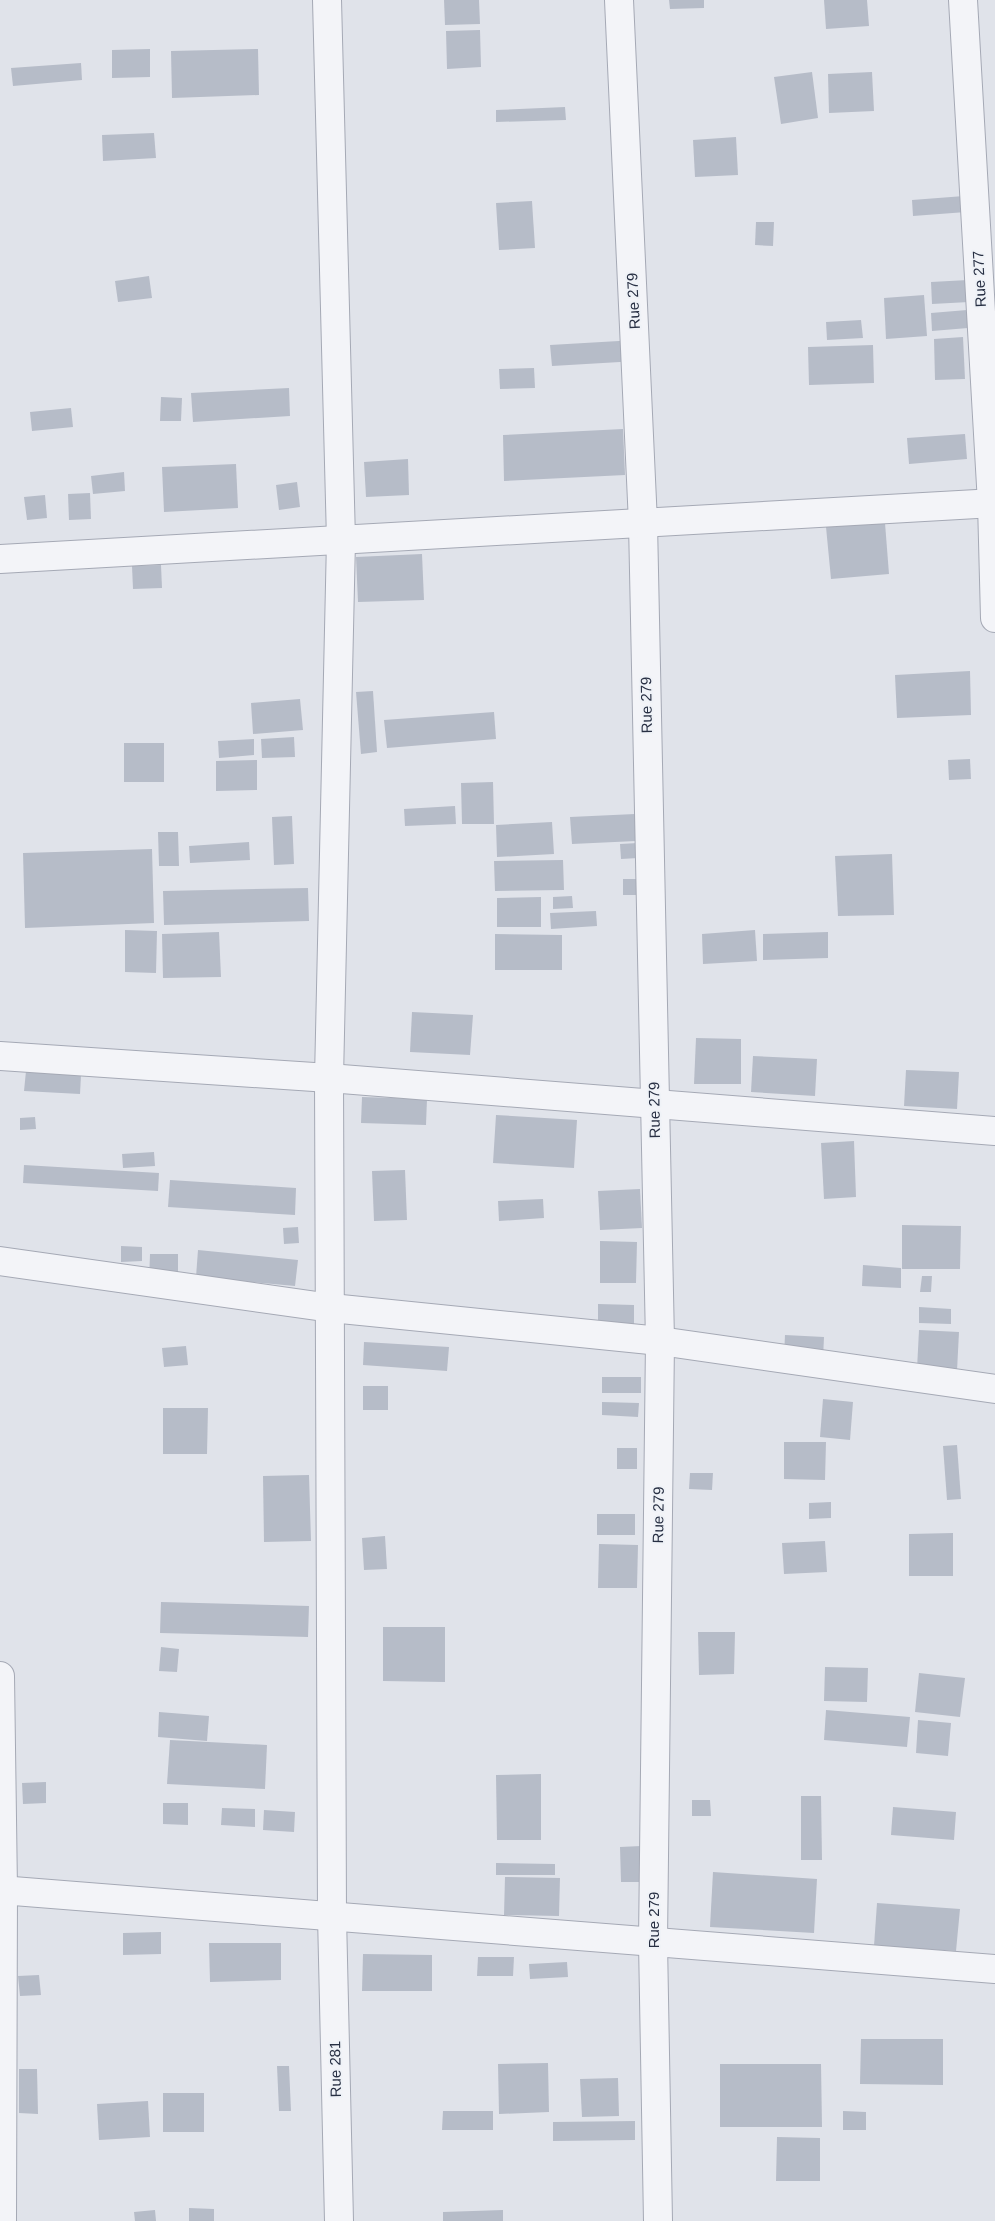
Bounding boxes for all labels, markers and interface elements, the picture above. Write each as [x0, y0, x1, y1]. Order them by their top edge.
street label: Rue 277 [969, 250, 989, 308]
street label: Rue 279 [623, 272, 643, 330]
street label: Rue 279 [637, 676, 655, 734]
street label: Rue 279 [645, 1081, 663, 1139]
street label: Rue 279 [649, 1486, 667, 1544]
street label: Rue 279 [645, 1892, 662, 1948]
street label: Rue 281 [326, 2040, 344, 2098]

